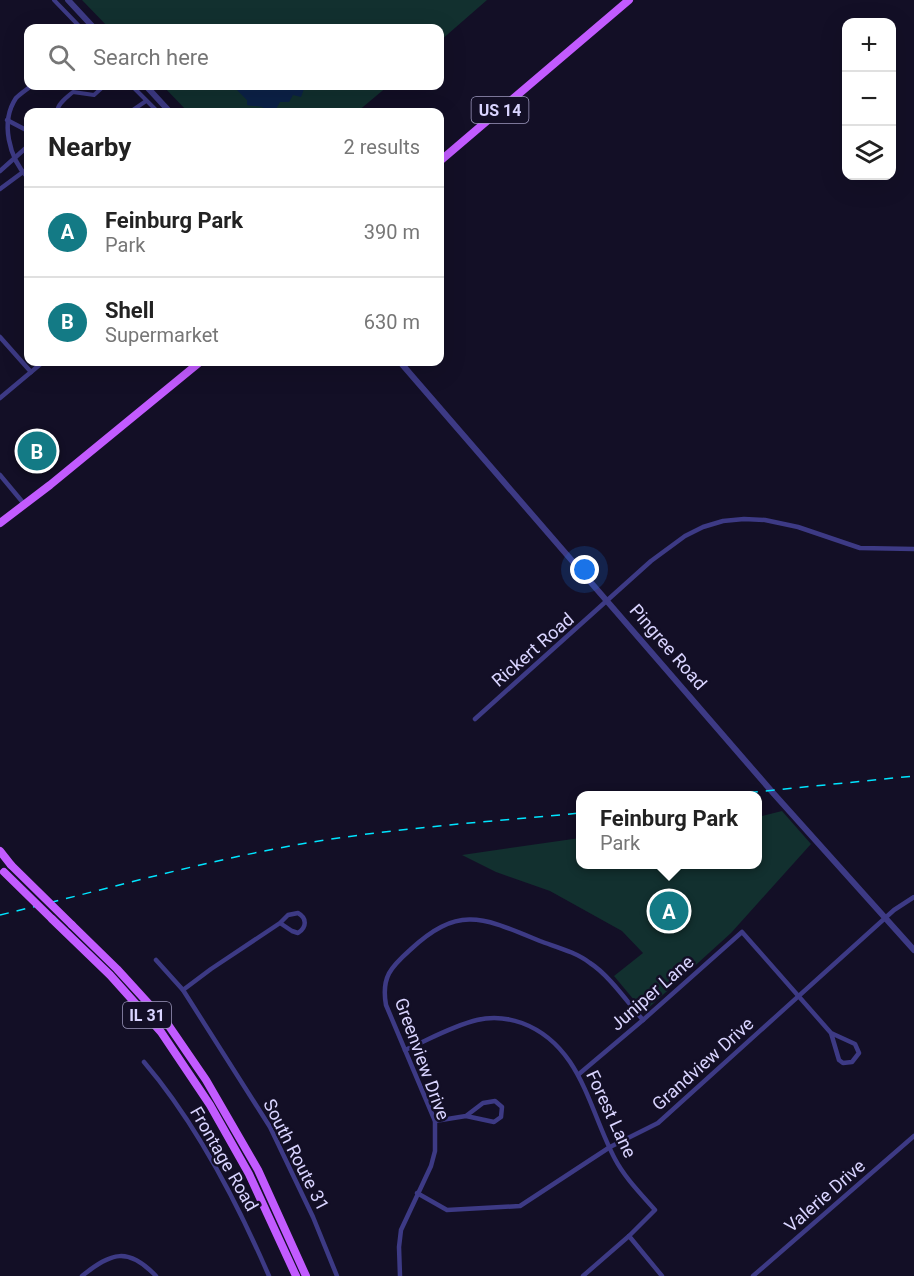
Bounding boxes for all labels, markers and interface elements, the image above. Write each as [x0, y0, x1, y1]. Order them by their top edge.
map controls [842, 18, 896, 180]
button: + [842, 18, 896, 72]
search box [24, 24, 444, 90]
icon: search [45, 41, 78, 74]
text: Search here [93, 45, 209, 70]
button: − [842, 72, 896, 126]
road number: US 14 [472, 97, 528, 123]
button: layers [842, 126, 896, 180]
text: Nearby [48, 132, 131, 162]
text: 2 results [344, 135, 420, 159]
text: Feinburg Park [105, 208, 243, 233]
text: A [61, 220, 74, 244]
text: 390 m [364, 220, 420, 244]
text: Park [105, 233, 145, 257]
text: Shell [105, 298, 154, 323]
text: B [61, 310, 74, 334]
text: 630 m [364, 310, 420, 334]
text: Supermarket [105, 323, 219, 347]
pin: B [18, 428, 57, 474]
your location [570, 555, 599, 584]
street label: Pingree Road [625, 600, 711, 694]
street label: Rickert Road [487, 608, 578, 691]
popup [576, 791, 762, 869]
text: Feinburg Park [600, 806, 738, 831]
text: Park [600, 831, 640, 855]
pin: A [650, 888, 688, 934]
street label: Juniper Lane [606, 951, 698, 1034]
street label: Greenview Drive [391, 995, 454, 1123]
road number: IL 31 [123, 1002, 171, 1028]
street label: Grandview Drive [648, 1013, 758, 1115]
street label: Forest Lane [582, 1067, 641, 1161]
street label: South Route 31 [259, 1095, 334, 1214]
street label: Frontage Road [186, 1103, 263, 1215]
street label: Valerie Drive [780, 1155, 869, 1236]

